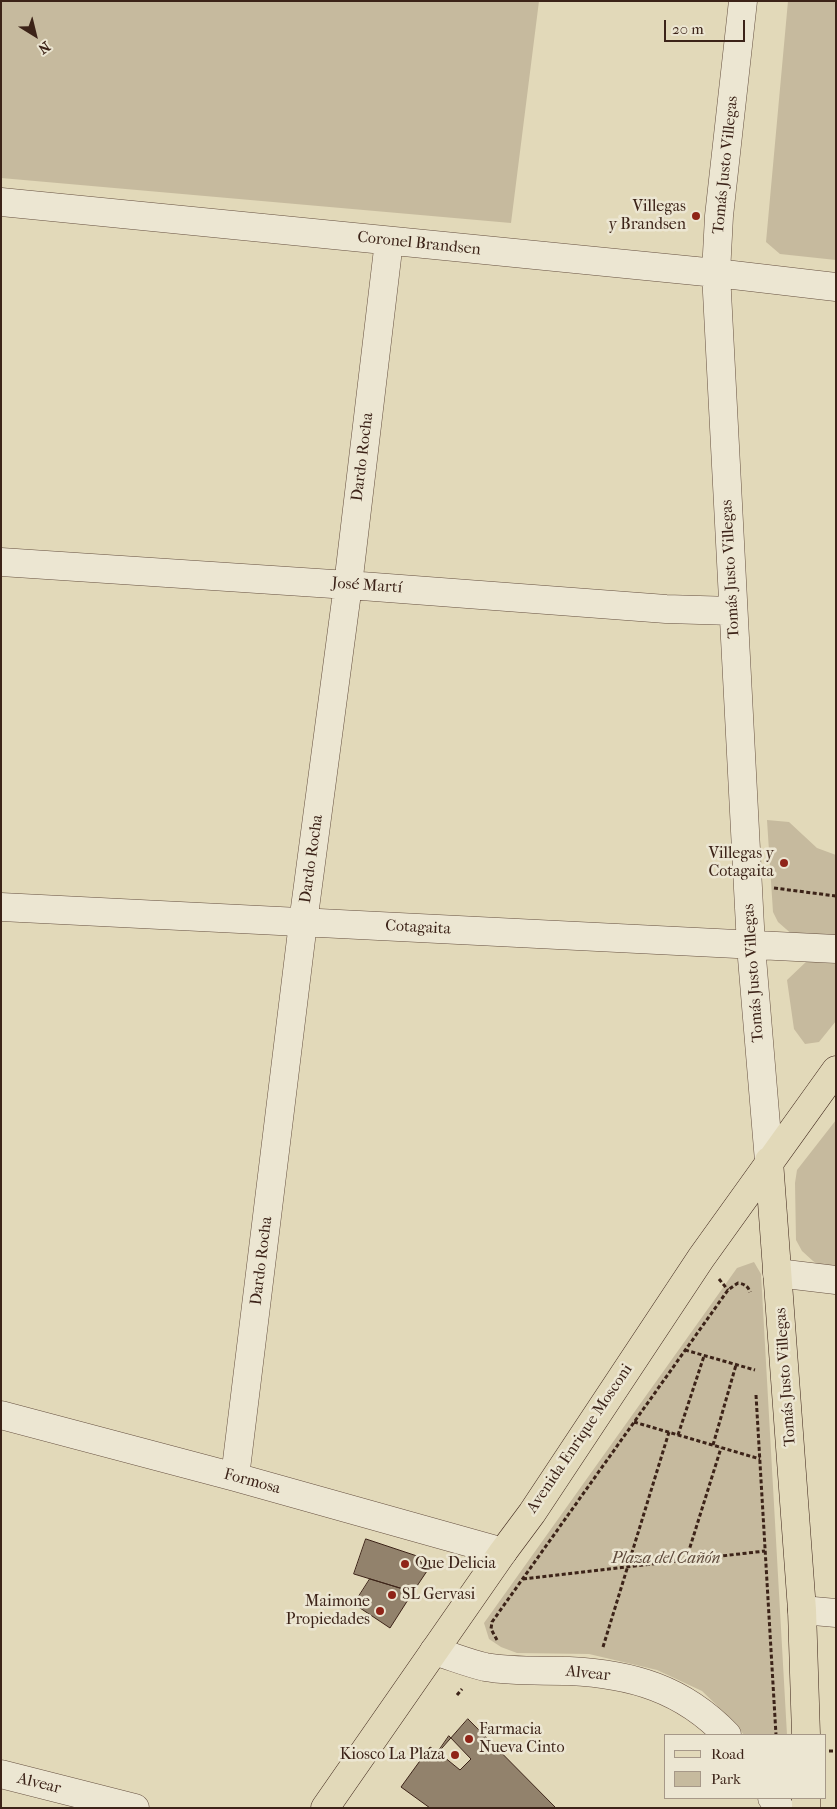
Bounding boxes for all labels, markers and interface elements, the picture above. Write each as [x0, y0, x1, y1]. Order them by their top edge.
north arrow [10, 10, 60, 60]
scale bar [667, 10, 748, 42]
text: 20 m [672, 20, 704, 38]
text: N [35, 38, 53, 58]
street label: Tomás Justo Villegas [709, 95, 743, 235]
place label: Villegas y Brandsen [608, 197, 686, 235]
marker: Villegas y Brandsen [690, 210, 702, 222]
street label: Coronel Brandsen [356, 228, 482, 260]
street label: Dardo Rocha [348, 411, 378, 503]
street label: Tomás Justo Villegas [718, 499, 744, 639]
street label: José Martí [331, 574, 403, 598]
street label: Dardo Rocha [296, 813, 328, 905]
place label: Villegas y Cotagaita [708, 844, 774, 882]
marker: Villegas y Cotagaita [778, 857, 790, 869]
street label: Tomás Justo Villegas [740, 903, 768, 1043]
street label: Cotagaita [385, 917, 451, 939]
street label: Dardo Rocha [247, 1215, 277, 1307]
street label: Tomás Justo Villegas [772, 1307, 800, 1447]
street label: Avenida Enrique Mosconi [523, 1361, 637, 1517]
street label: Formosa [222, 1465, 282, 1499]
park label: Plaza del Cañón [611, 1549, 721, 1569]
place label: Que Delicia [415, 1554, 496, 1574]
marker: Que Delicia [399, 1558, 411, 1570]
place label: SL Gervasi [402, 1585, 475, 1605]
marker: SL Gervasi [386, 1589, 398, 1601]
place label: Maimone Propiedades [286, 1592, 370, 1630]
marker: Maimone Propiedades [374, 1605, 386, 1617]
street label: Alvear [565, 1662, 611, 1686]
place label: Farmacia Nueva Cinto [479, 1720, 565, 1758]
marker: Farmacia Nueva Cinto [463, 1733, 475, 1745]
legend [664, 1734, 827, 1799]
place label: Kiosco La Plaza [340, 1745, 445, 1765]
text: Road [711, 1745, 744, 1763]
marker: Kiosco La Plaza [449, 1749, 461, 1761]
street label: Alvear [15, 1769, 63, 1799]
text: Park [711, 1770, 741, 1788]

